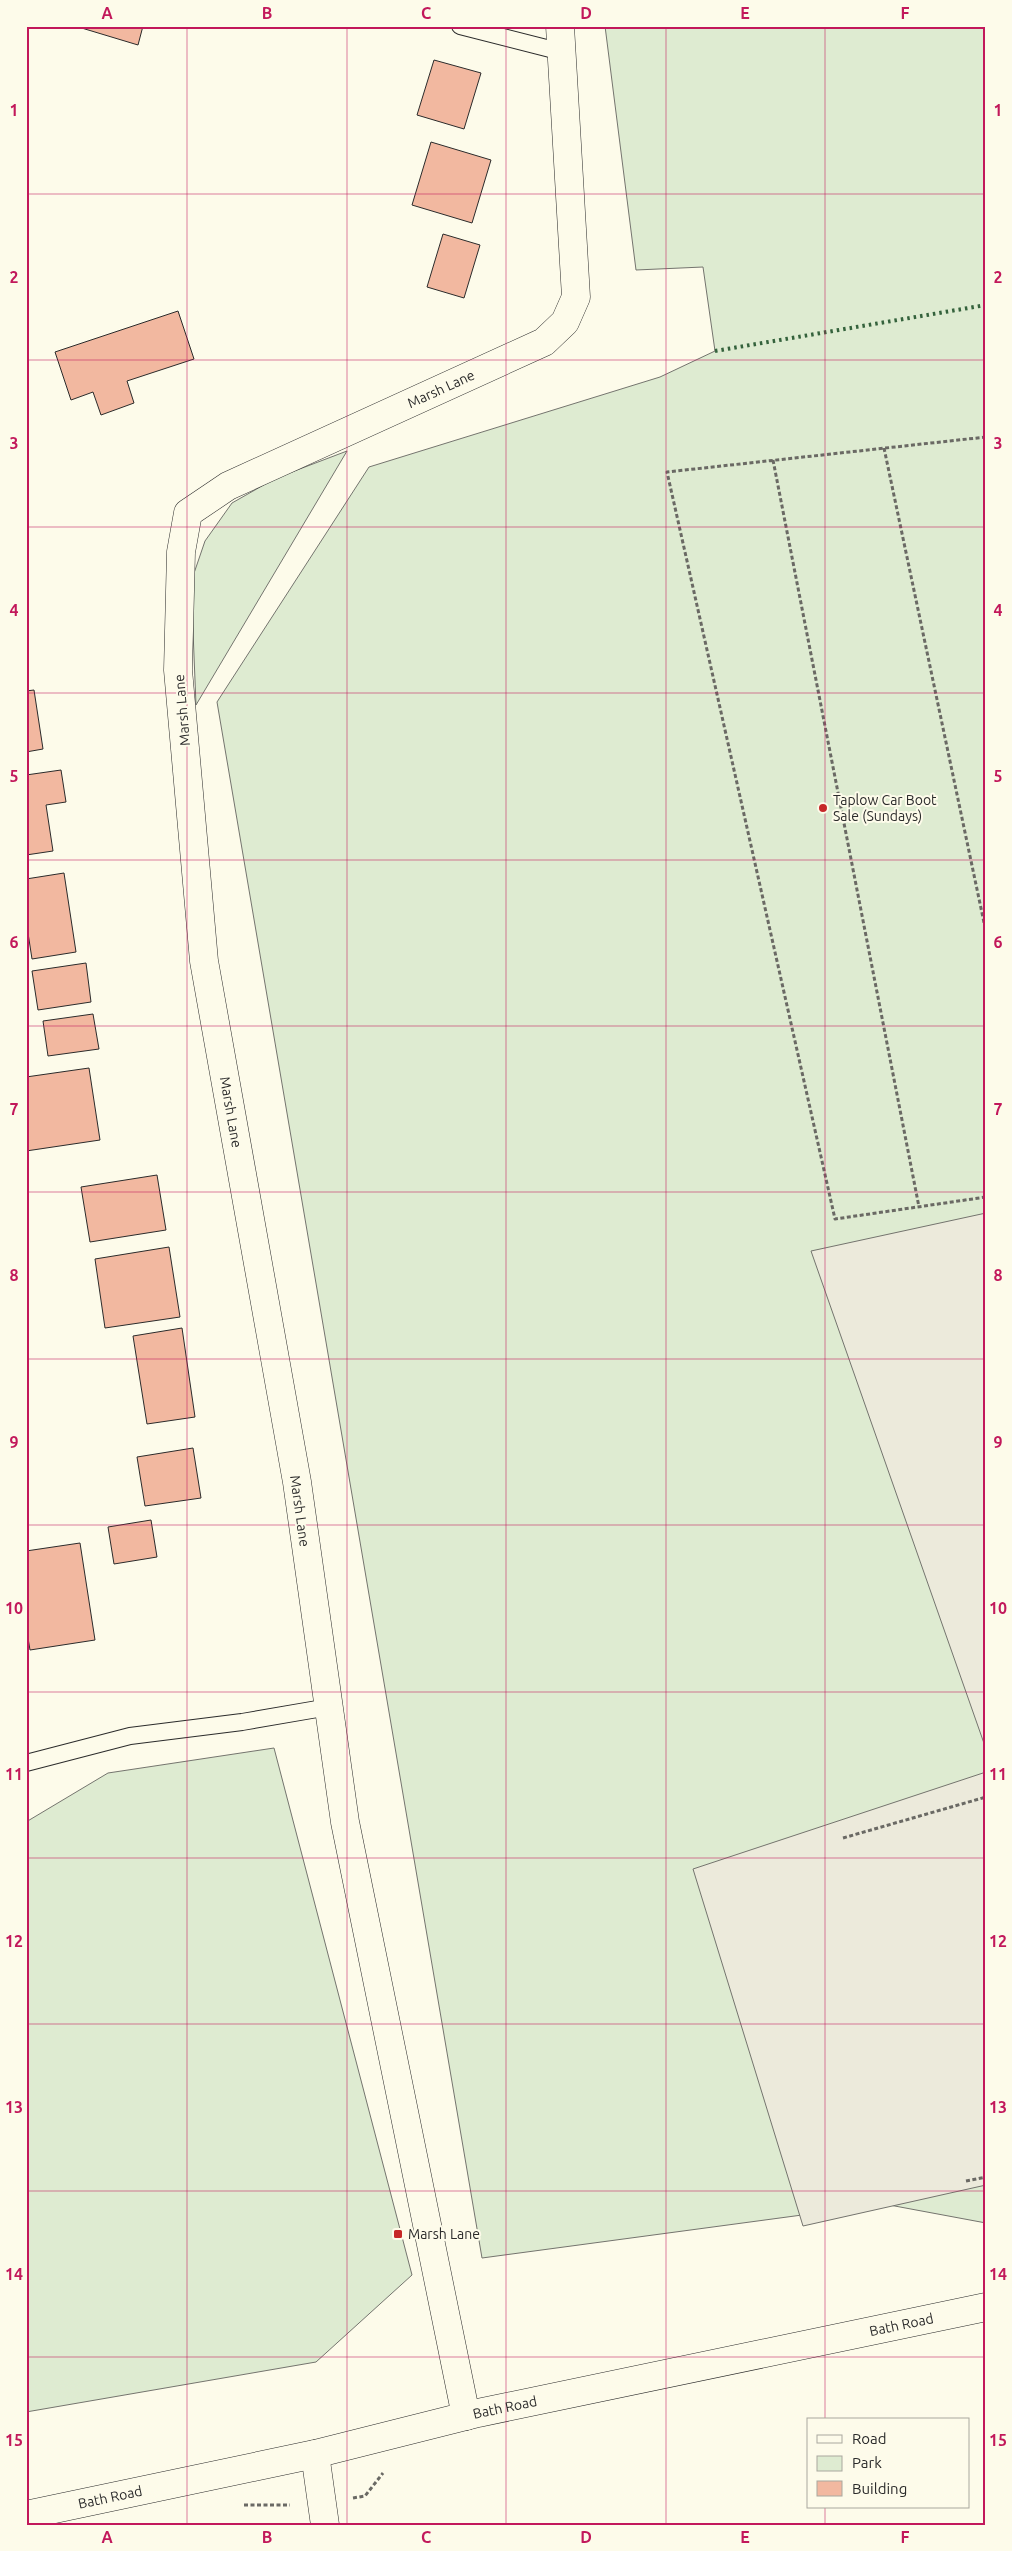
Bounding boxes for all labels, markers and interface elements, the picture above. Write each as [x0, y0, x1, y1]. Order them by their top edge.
text: A [101, 4, 113, 22]
text: B [262, 4, 272, 22]
text: C [421, 4, 431, 22]
text: D [580, 4, 592, 22]
text: E [740, 4, 750, 22]
text: F [901, 4, 910, 22]
text: 1 [9, 101, 19, 119]
text: 1 [993, 101, 1003, 119]
text: 2 [9, 268, 19, 286]
text: 2 [993, 268, 1003, 286]
street label: Marsh Lane [405, 367, 477, 411]
text: 3 [9, 434, 19, 452]
text: 3 [993, 434, 1003, 452]
text: 4 [9, 601, 19, 619]
text: 4 [993, 601, 1003, 619]
street label: Marsh Lane [171, 673, 193, 747]
text: 5 [9, 767, 19, 785]
text: 5 [993, 767, 1003, 785]
place label: Taplow Car Boot Sale (Sundays) [833, 792, 937, 824]
marker: Taplow Car Boot Sale (Sundays) [817, 802, 829, 814]
text: 6 [9, 933, 19, 951]
text: 6 [993, 933, 1003, 951]
street label: Marsh Lane [217, 1075, 245, 1149]
text: 7 [9, 1100, 19, 1118]
text: 7 [993, 1100, 1003, 1118]
text: 8 [9, 1266, 19, 1284]
text: 8 [993, 1266, 1003, 1284]
text: 9 [9, 1433, 19, 1451]
text: 9 [993, 1433, 1003, 1451]
street label: Marsh Lane [287, 1474, 313, 1548]
text: 10 [5, 1599, 23, 1617]
text: 10 [989, 1599, 1007, 1617]
text: 11 [5, 1765, 23, 1783]
text: 11 [989, 1765, 1007, 1783]
text: 12 [5, 1932, 23, 1950]
text: 12 [989, 1932, 1007, 1950]
text: 13 [5, 2098, 23, 2116]
text: 13 [989, 2098, 1007, 2116]
place label: Marsh Lane [408, 2226, 480, 2242]
marker: Marsh Lane [392, 2228, 404, 2240]
text: 14 [5, 2265, 23, 2283]
text: 14 [989, 2265, 1007, 2283]
street label: Bath Road [868, 2310, 935, 2339]
street label: Bath Road [471, 2393, 538, 2422]
legend [807, 2418, 970, 2508]
text: Road [852, 2430, 887, 2447]
text: 15 [5, 2431, 23, 2449]
text: 15 [989, 2431, 1007, 2449]
text: Park [852, 2454, 882, 2471]
text: Building [852, 2480, 907, 2497]
street label: Bath Road [77, 2483, 144, 2512]
text: A [101, 2528, 113, 2546]
text: B [262, 2528, 272, 2546]
text: C [421, 2528, 431, 2546]
text: D [580, 2528, 592, 2546]
text: E [740, 2528, 750, 2546]
text: F [901, 2528, 910, 2546]

